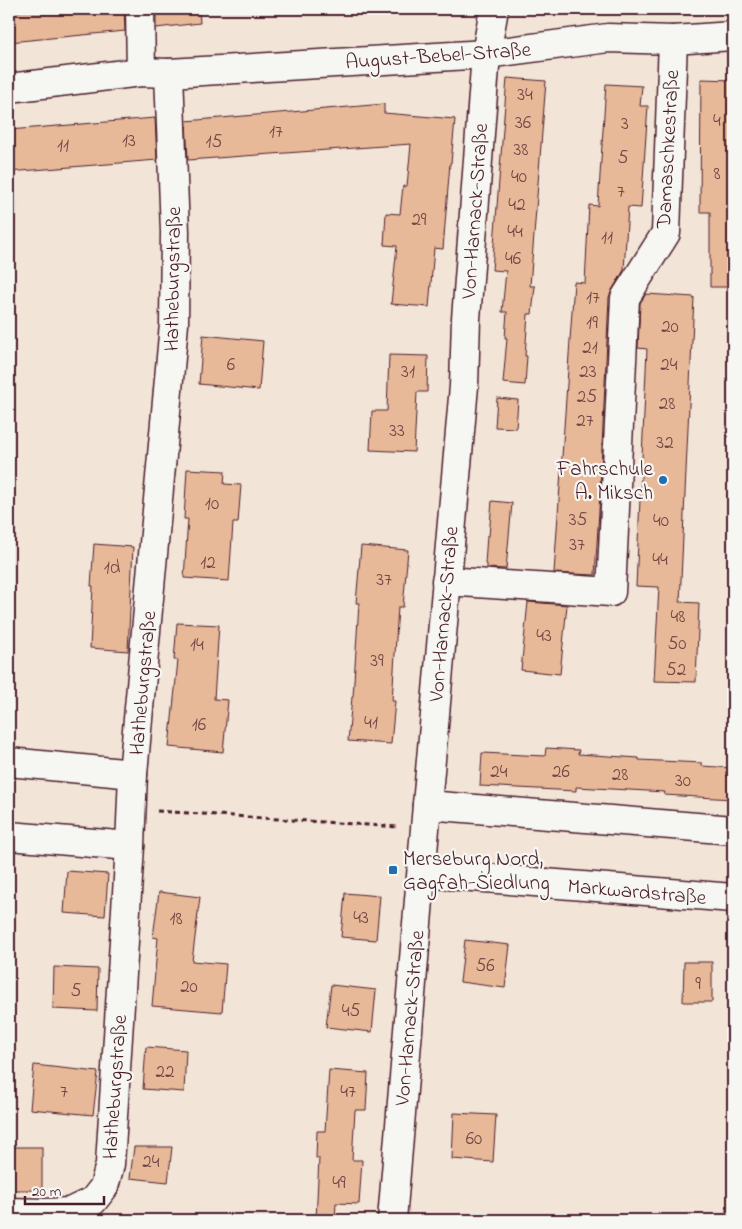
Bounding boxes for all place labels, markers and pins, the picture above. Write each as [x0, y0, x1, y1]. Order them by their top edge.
place label: Fahrschule A. Miksch [556, 455, 654, 509]
marker: Fahrschule A. Miksch [657, 474, 669, 486]
place label: Merseburg Nord, Gagfah-Siedlung [403, 845, 550, 901]
marker: Merseburg Nord, Gagfah-Siedlung [387, 864, 399, 876]

